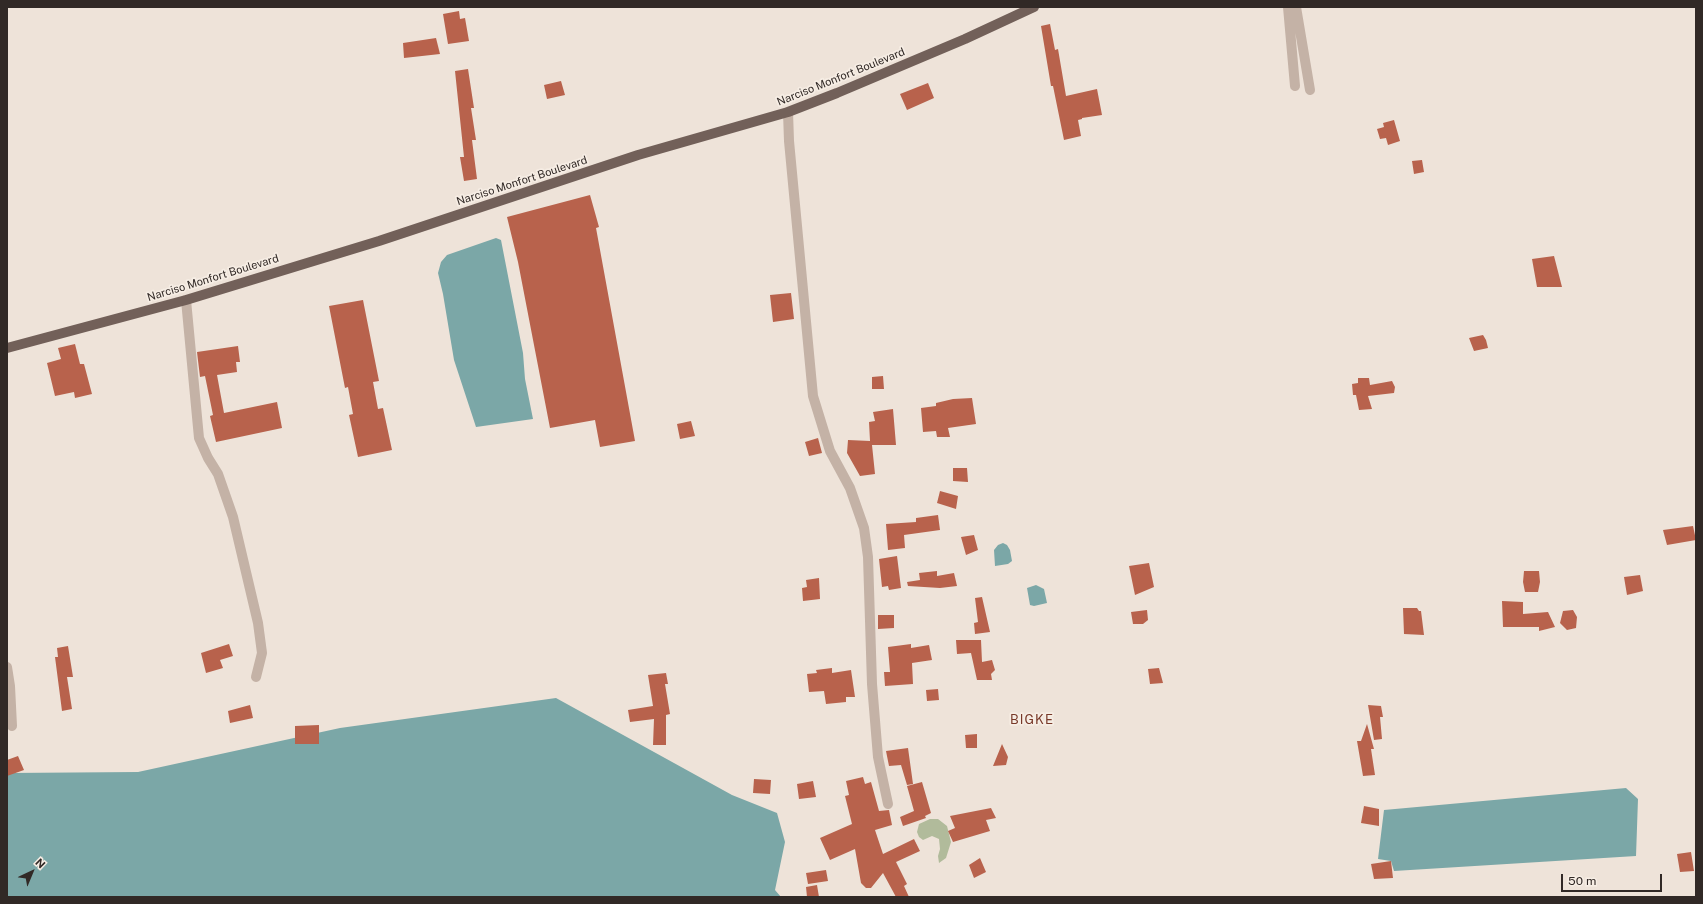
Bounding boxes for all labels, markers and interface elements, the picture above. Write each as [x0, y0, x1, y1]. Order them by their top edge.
street label: Narciso Monfort Boulevard [775, 45, 907, 109]
street label: Narciso Monfort Boulevard [455, 154, 589, 208]
street label: Narciso Monfort Boulevard [146, 252, 280, 304]
district label: BIGKE [1010, 712, 1054, 728]
north arrow [12, 852, 52, 892]
text: N [33, 856, 48, 871]
scale bar [1563, 866, 1664, 892]
text: 50 m [1568, 874, 1596, 888]

